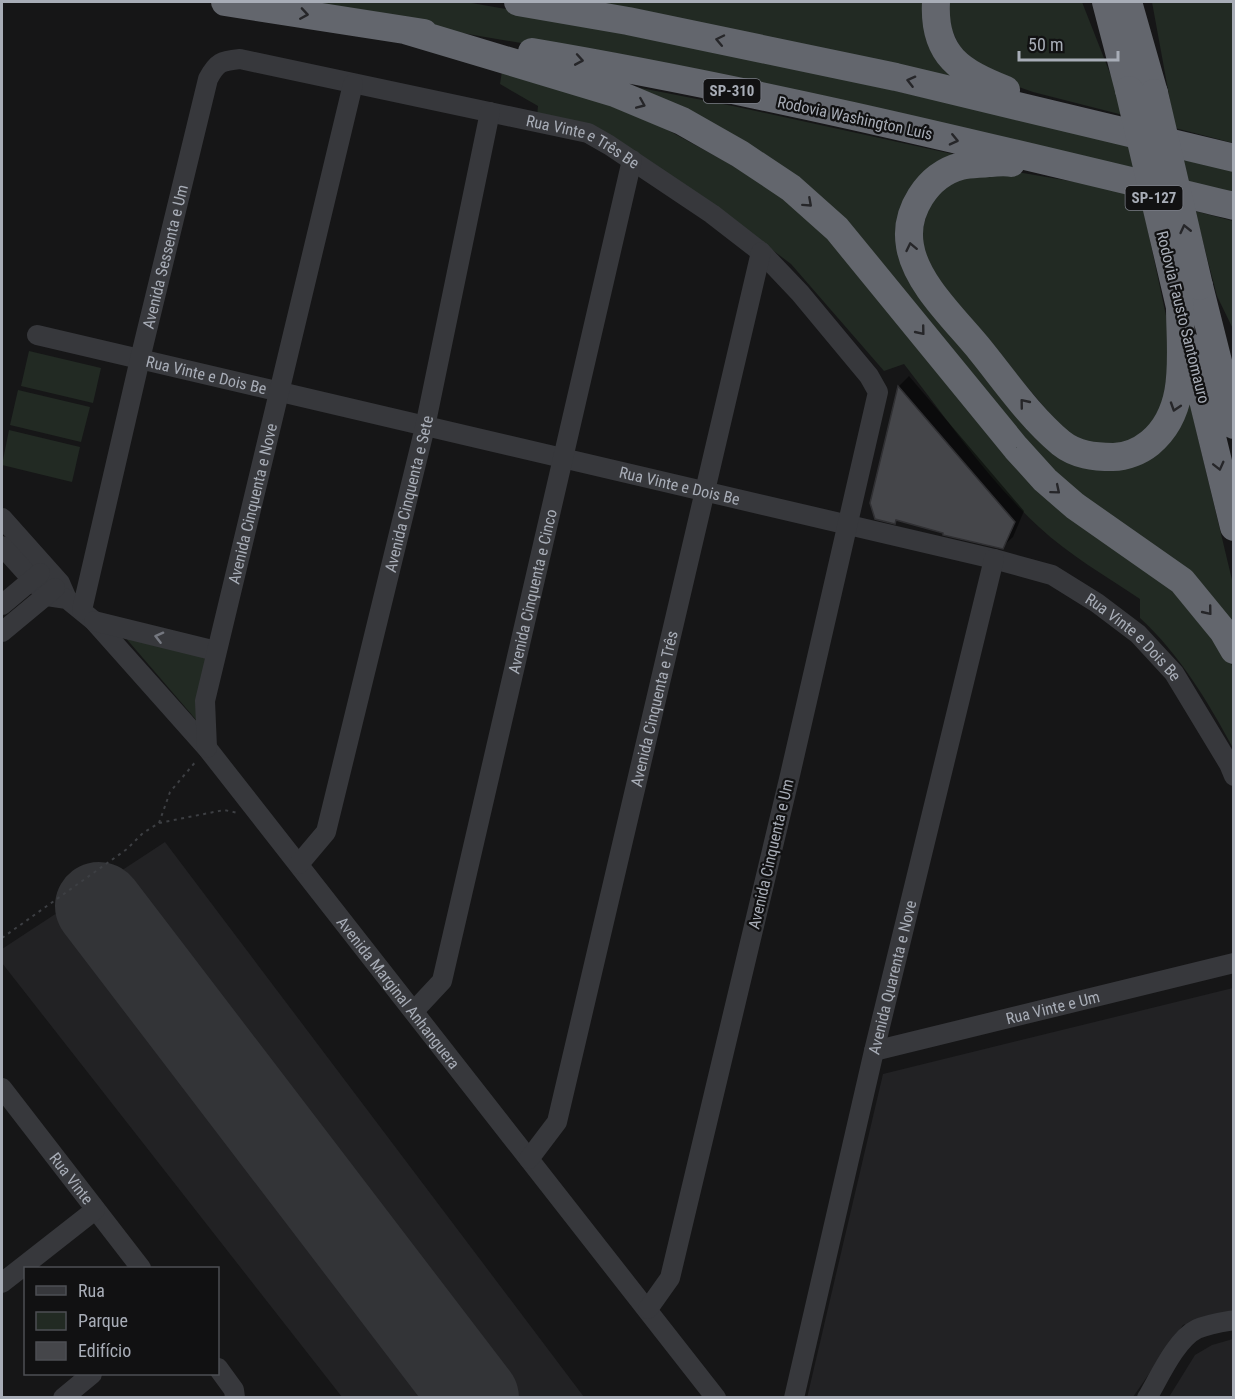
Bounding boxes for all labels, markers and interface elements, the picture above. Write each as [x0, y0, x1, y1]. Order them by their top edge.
one-way arrow [298, 7, 308, 20]
scale bar [1019, 24, 1118, 62]
text: 50 m [1028, 34, 1063, 55]
one-way arrow [716, 35, 726, 48]
one-way arrow [573, 53, 583, 66]
one-way arrow [906, 75, 916, 88]
road number: SP-310 [704, 79, 760, 103]
street label: Rodovia Washington Luís [776, 92, 934, 144]
one-way arrow [634, 97, 645, 109]
street label: Rua Vinte e Três Be [524, 111, 643, 172]
one-way arrow [949, 132, 959, 145]
street label: Avenida Sessenta e Um [138, 183, 192, 331]
road number: SP-127 [1126, 186, 1182, 210]
one-way arrow [801, 196, 812, 207]
one-way arrow [1180, 224, 1193, 234]
street label: Rodovia Fausto Santomauro [1152, 229, 1214, 405]
one-way arrow [905, 242, 918, 252]
one-way arrow [913, 324, 924, 335]
street label: Rua Vinte e Dois Be [144, 351, 269, 398]
one-way arrow [1020, 399, 1031, 410]
one-way arrow [1170, 401, 1182, 412]
street label: Avenida Cinquenta e Sete [380, 414, 437, 574]
street label: Avenida Cinquenta e Nove [224, 421, 281, 586]
one-way arrow [1211, 460, 1224, 470]
street label: Rua Vinte e Dois Be [618, 462, 742, 509]
one-way arrow [1049, 482, 1060, 493]
street label: Avenida Cinquenta e Cinco [504, 507, 560, 676]
street label: Rua Vinte e Dois Be [1082, 589, 1186, 684]
one-way arrow [1200, 604, 1211, 615]
street label: Avenida Cinquenta e Três [626, 629, 681, 788]
one-way arrow [154, 631, 164, 644]
street label: Avenida Cinquenta e Um [744, 777, 798, 931]
street label: Avenida Quarenta e Nove [864, 898, 920, 1056]
street label: Avenida Marginal Anhanguera [333, 913, 464, 1073]
street label: Rua Vinte e Um [1004, 987, 1102, 1028]
street label: Rua Vinte [46, 1149, 98, 1208]
legend [24, 1267, 219, 1375]
text: Rua [78, 1280, 105, 1301]
text: Parque [78, 1310, 128, 1331]
text: Edifício [78, 1340, 131, 1361]

